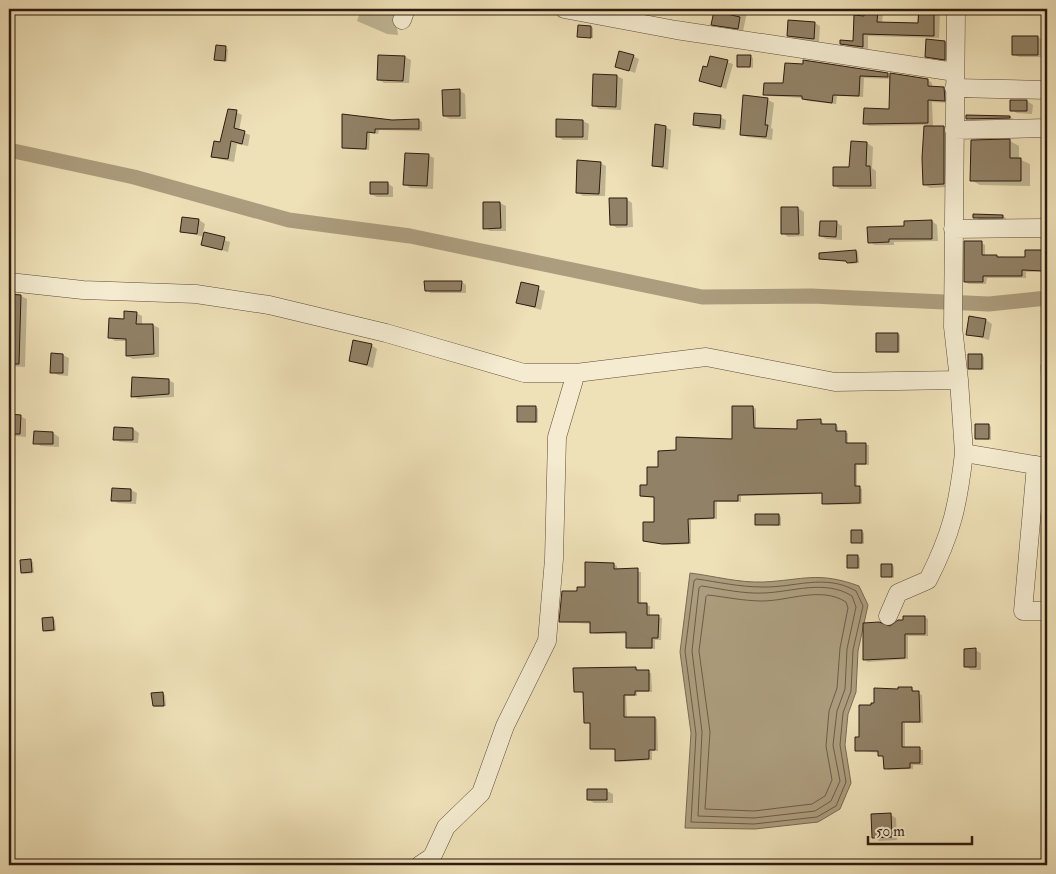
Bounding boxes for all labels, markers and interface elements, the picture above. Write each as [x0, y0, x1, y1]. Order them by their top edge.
scale bar [868, 814, 972, 846]
text: 50 m [876, 822, 905, 841]

